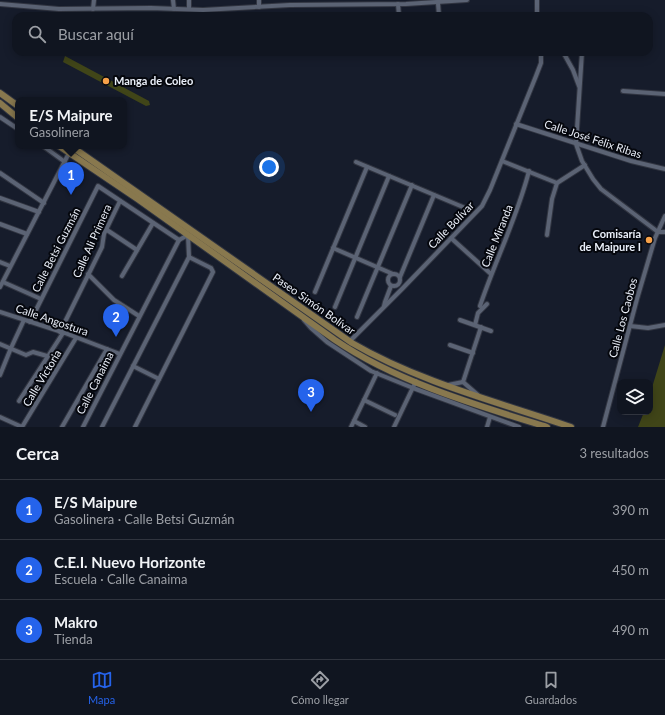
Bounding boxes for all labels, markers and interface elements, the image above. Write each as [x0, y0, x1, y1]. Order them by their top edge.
search box [12, 12, 653, 56]
icon: search [26, 23, 48, 45]
text: Buscar aquí [58, 25, 134, 43]
place label: Manga de Coleo [114, 74, 193, 87]
marker: Manga de Coleo [101, 76, 111, 86]
popup [15, 97, 127, 149]
text: E/S Maipure [29, 106, 113, 124]
street label: Calle José Félix Ribas [543, 117, 644, 160]
text: Gasolinera [29, 124, 90, 140]
your location [259, 157, 279, 177]
pin: 1 [58, 162, 84, 195]
street label: Calle Bolívar [425, 198, 476, 251]
street label: Calle Ali Primera [70, 202, 114, 280]
street label: Calle Miranda [478, 203, 515, 269]
street label: Calle Betsi Guzmán [29, 205, 83, 294]
place label: Comisaría de Maipure I [579, 227, 641, 253]
marker: Comisaría de Maipure I [644, 235, 654, 245]
street label: Paseo Simón Bolívar [270, 270, 358, 337]
street label: Calle Los Caobos [606, 276, 639, 359]
street label: Calle Angostura [14, 301, 90, 338]
pin: 2 [103, 304, 129, 337]
street label: Calle Victoria [20, 347, 64, 408]
street label: Calle Canaima [73, 349, 116, 416]
pin: 3 [298, 379, 324, 412]
map controls [617, 379, 653, 415]
button: layers [617, 379, 653, 415]
text: Cerca [16, 443, 59, 464]
text: 3 resultados [579, 445, 649, 461]
text: E/S Maipure [54, 493, 137, 511]
text: 1 [25, 502, 33, 518]
text: 390 m [612, 502, 649, 518]
text: Gasolinera · Calle Betsi Guzmán [54, 511, 235, 527]
text: C.E.I. Nuevo Horizonte [54, 553, 206, 571]
text: 2 [25, 562, 33, 578]
text: 450 m [612, 562, 649, 578]
text: Escuela · Calle Canaima [54, 571, 188, 587]
text: Makro [54, 613, 98, 631]
text: 3 [25, 622, 33, 638]
text: 490 m [612, 622, 649, 638]
text: Tienda [54, 631, 93, 647]
tab: Mapa [88, 669, 115, 706]
tab: Cómo llegar [291, 669, 349, 706]
tab: Guardados [525, 669, 577, 706]

